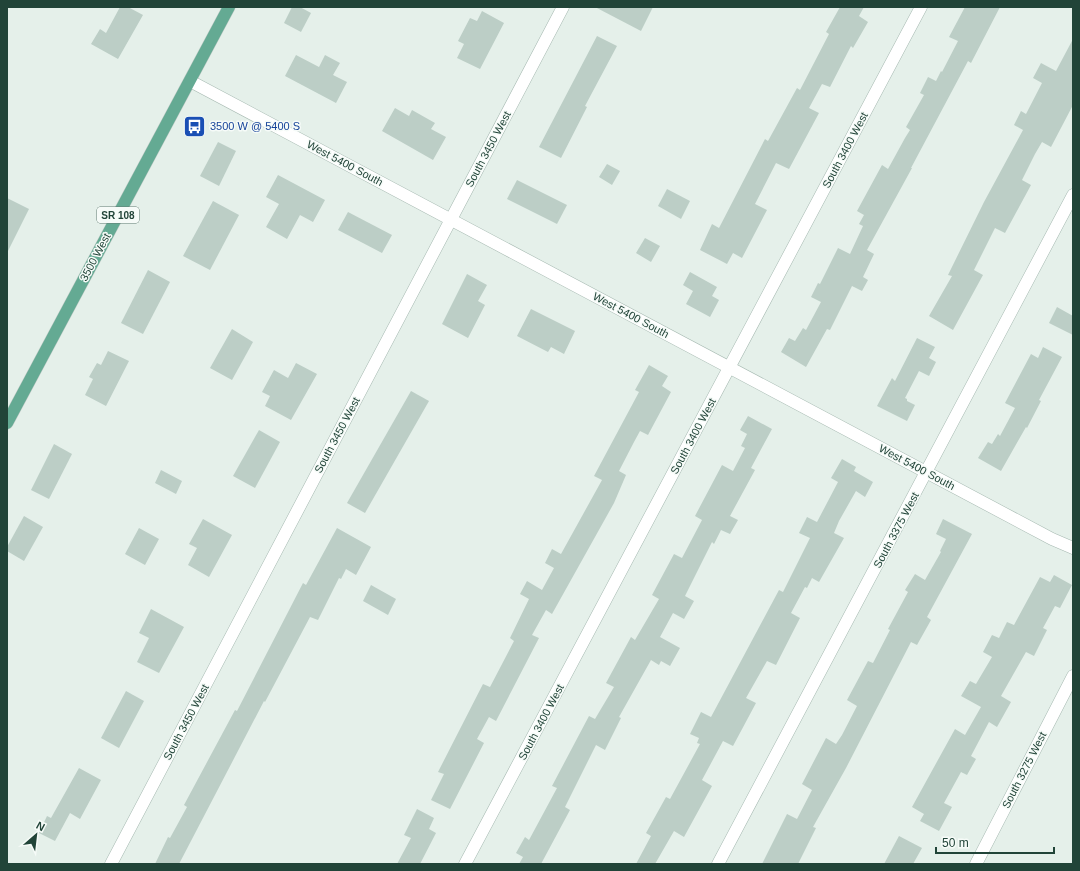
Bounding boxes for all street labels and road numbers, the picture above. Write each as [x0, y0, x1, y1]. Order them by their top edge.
street label: South 3450 West [463, 109, 513, 189]
street label: South 3400 West [820, 110, 870, 190]
street label: West 5400 South [305, 138, 385, 188]
road number: SR 108 [97, 207, 139, 223]
street label: 3500 West [77, 231, 113, 283]
street label: West 5400 South [591, 290, 671, 340]
street label: South 3450 West [312, 395, 362, 475]
street label: South 3400 West [668, 396, 718, 476]
street label: West 5400 South [877, 442, 957, 492]
street label: South 3375 West [871, 490, 921, 570]
street label: South 3450 West [161, 682, 211, 762]
street label: South 3400 West [516, 682, 566, 762]
street label: South 3275 West [1000, 730, 1048, 810]

